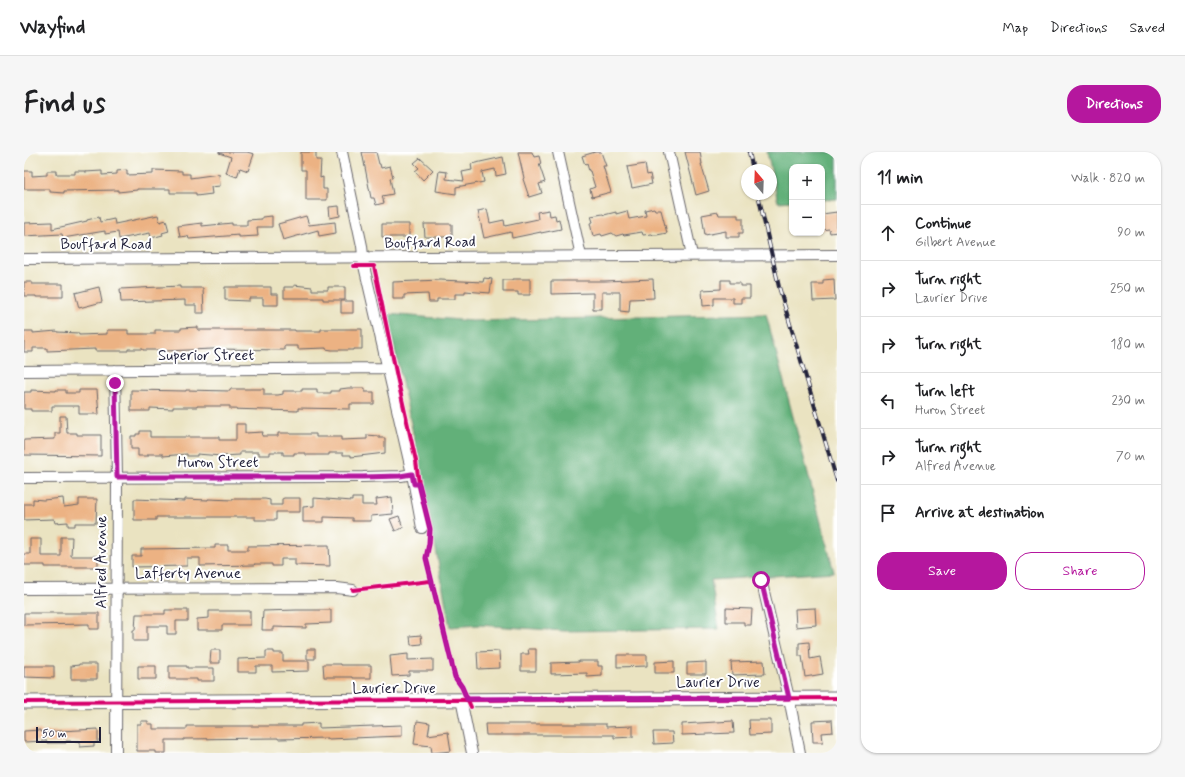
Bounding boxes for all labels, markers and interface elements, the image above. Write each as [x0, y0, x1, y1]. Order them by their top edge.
text: Wayfind [20, 15, 85, 40]
text: Map [1002, 19, 1028, 37]
text: Directions [1050, 19, 1108, 37]
text: Saved [1130, 19, 1165, 37]
button: Directions [1067, 85, 1161, 123]
text: Find us [24, 86, 105, 123]
north arrow [741, 164, 777, 200]
map controls [789, 164, 825, 236]
button: + [789, 164, 825, 200]
text: 11 min [877, 167, 923, 189]
text: Walk · 820 m [1071, 170, 1145, 187]
button: − [789, 200, 825, 236]
text: Continue [915, 214, 971, 234]
icon: ahead [877, 222, 899, 244]
text: 90 m [1117, 224, 1145, 241]
street label: Bouffard Road [384, 232, 476, 254]
text: Gilbert Avenue [915, 234, 996, 251]
street label: Bouffard Road [60, 235, 152, 255]
text: Turn right [915, 270, 982, 290]
icon: right [877, 278, 899, 300]
text: 250 m [1110, 280, 1145, 297]
text: Laurier Drive [915, 290, 988, 307]
icon: right [877, 334, 899, 356]
text: Turn right [915, 335, 982, 355]
text: 180 m [1110, 336, 1145, 353]
street label: Superior Street [158, 346, 254, 366]
route end [106, 374, 124, 392]
text: Turn left [915, 382, 975, 402]
icon: left [877, 390, 899, 412]
text: 230 m [1111, 392, 1145, 409]
text: Huron Street [915, 402, 985, 419]
text: Turn right [915, 438, 982, 458]
icon: right [877, 446, 899, 468]
text: 70 m [1116, 448, 1145, 465]
street label: Huron Street [178, 453, 259, 473]
text: Alfred Avenue [915, 458, 996, 475]
icon: arrive [877, 502, 899, 524]
text: Arrive at destination [915, 503, 1044, 523]
street label: Alfred Avenue [92, 515, 112, 609]
button: Save [877, 552, 1007, 590]
button: Share [1015, 552, 1145, 590]
street label: Lafferty Avenue [135, 564, 241, 584]
route start [752, 571, 770, 589]
street label: Laurier Drive [676, 673, 760, 693]
street label: Laurier Drive [352, 679, 436, 699]
scale bar [36, 725, 101, 744]
text: 50 m [42, 727, 67, 741]

